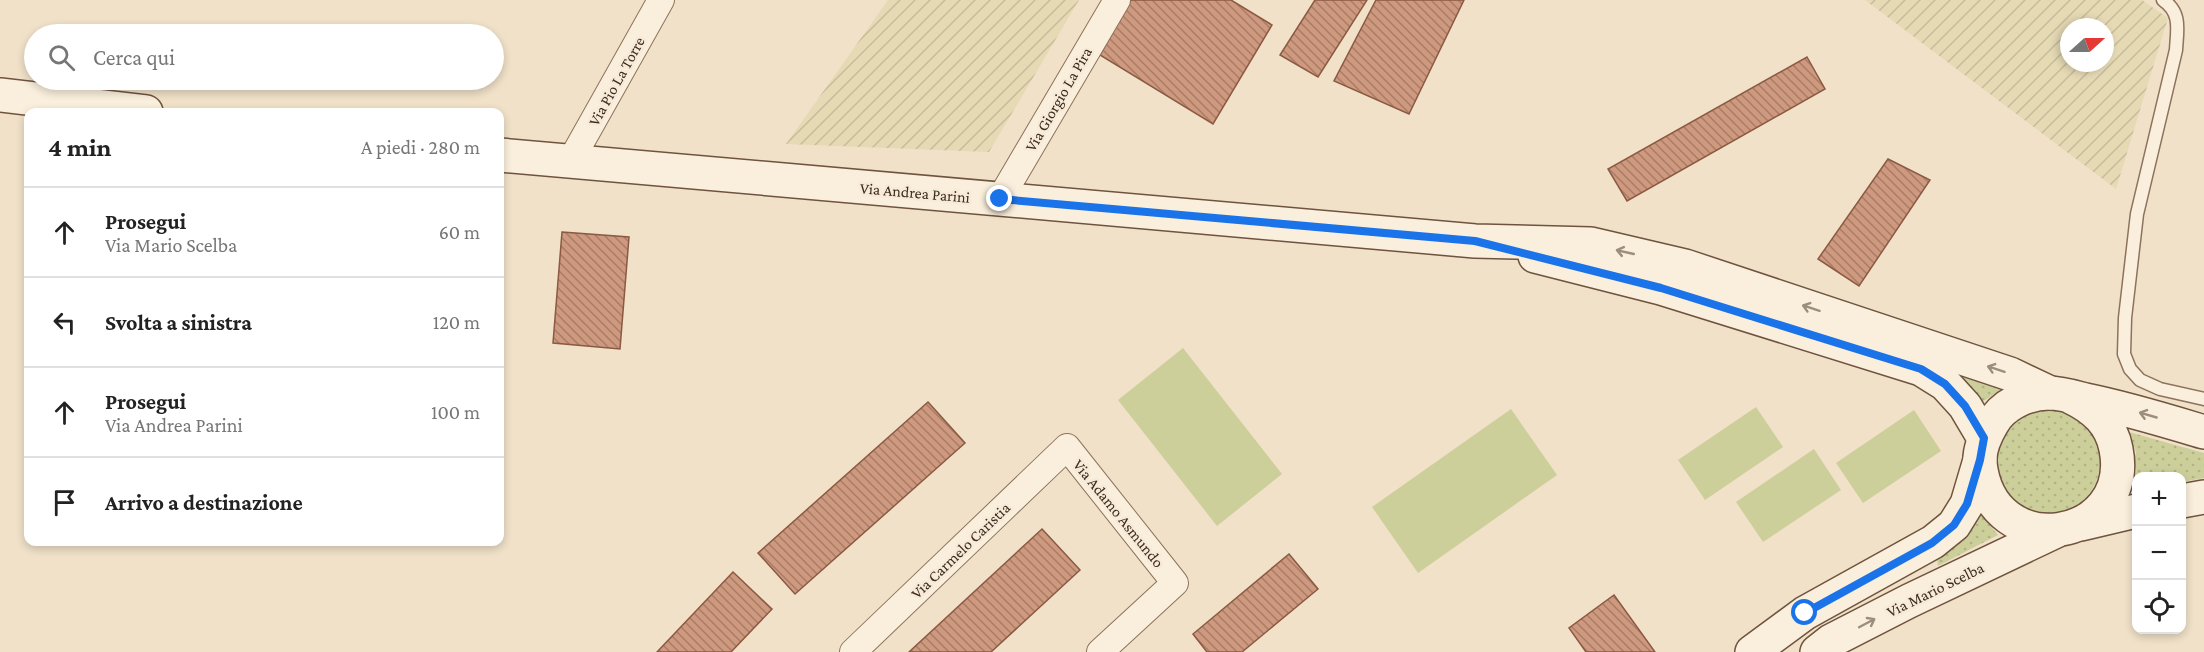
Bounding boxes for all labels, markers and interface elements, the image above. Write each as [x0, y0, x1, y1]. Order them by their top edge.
north arrow [2060, 18, 2114, 72]
search box [24, 24, 504, 90]
street label: Via Pio La Torre [585, 34, 648, 129]
icon: search [45, 41, 78, 74]
street label: Via Giorgio La Pira [1022, 44, 1096, 155]
text: Cerca qui [93, 45, 175, 70]
text: 4 min [48, 133, 112, 162]
text: A piedi · 280 m [361, 136, 480, 158]
street label: Via Andrea Parini [859, 179, 971, 206]
route end [986, 185, 1012, 211]
text: Prosegui [105, 209, 186, 234]
icon: ahead [48, 216, 81, 249]
text: 60 m [439, 221, 480, 243]
text: Via Mario Scelba [105, 234, 237, 256]
one-way arrow [1616, 246, 1635, 257]
one-way arrow [1802, 302, 1821, 313]
icon: left [48, 306, 81, 339]
text: Svolta a sinistra [105, 310, 252, 335]
text: 120 m [433, 311, 480, 333]
one-way arrow [1988, 363, 2006, 374]
text: Prosegui [105, 389, 186, 414]
icon: ahead [48, 396, 81, 429]
text: 100 m [431, 401, 480, 423]
one-way arrow [2139, 409, 2158, 420]
text: Via Andrea Parini [105, 414, 243, 436]
street label: Via Adamo Asmundo [1070, 456, 1167, 571]
map controls [2132, 472, 2186, 634]
button: + [2132, 472, 2186, 526]
icon: arrive [48, 486, 81, 519]
text: Arrivo a destinazione [105, 490, 303, 515]
street label: Via Carmelo Caristia [907, 498, 1014, 602]
button: − [2132, 526, 2186, 580]
street label: Via Mario Scelba [1884, 558, 1987, 620]
button: locate [2132, 580, 2186, 634]
route start [1791, 599, 1817, 625]
one-way arrow [1858, 616, 1876, 628]

